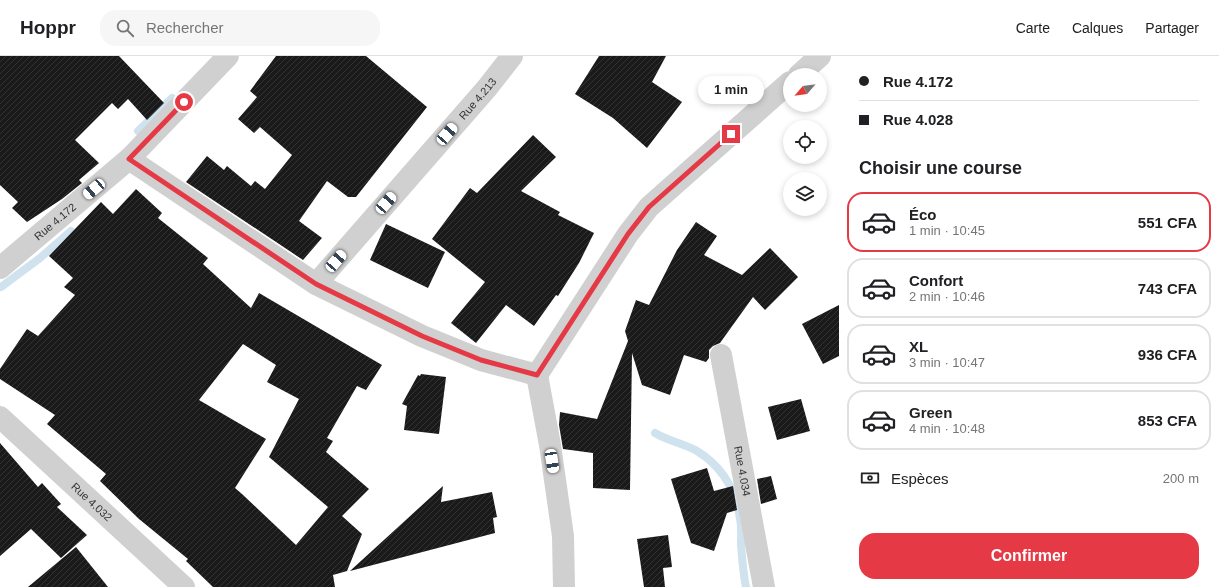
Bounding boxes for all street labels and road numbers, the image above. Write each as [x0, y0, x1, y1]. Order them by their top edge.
street label: Rue 4.213 [456, 75, 499, 122]
street label: Rue 4.172 [32, 201, 78, 243]
street label: Rue 4.034 [732, 445, 753, 497]
street label: Rue 4.032 [69, 480, 115, 523]

